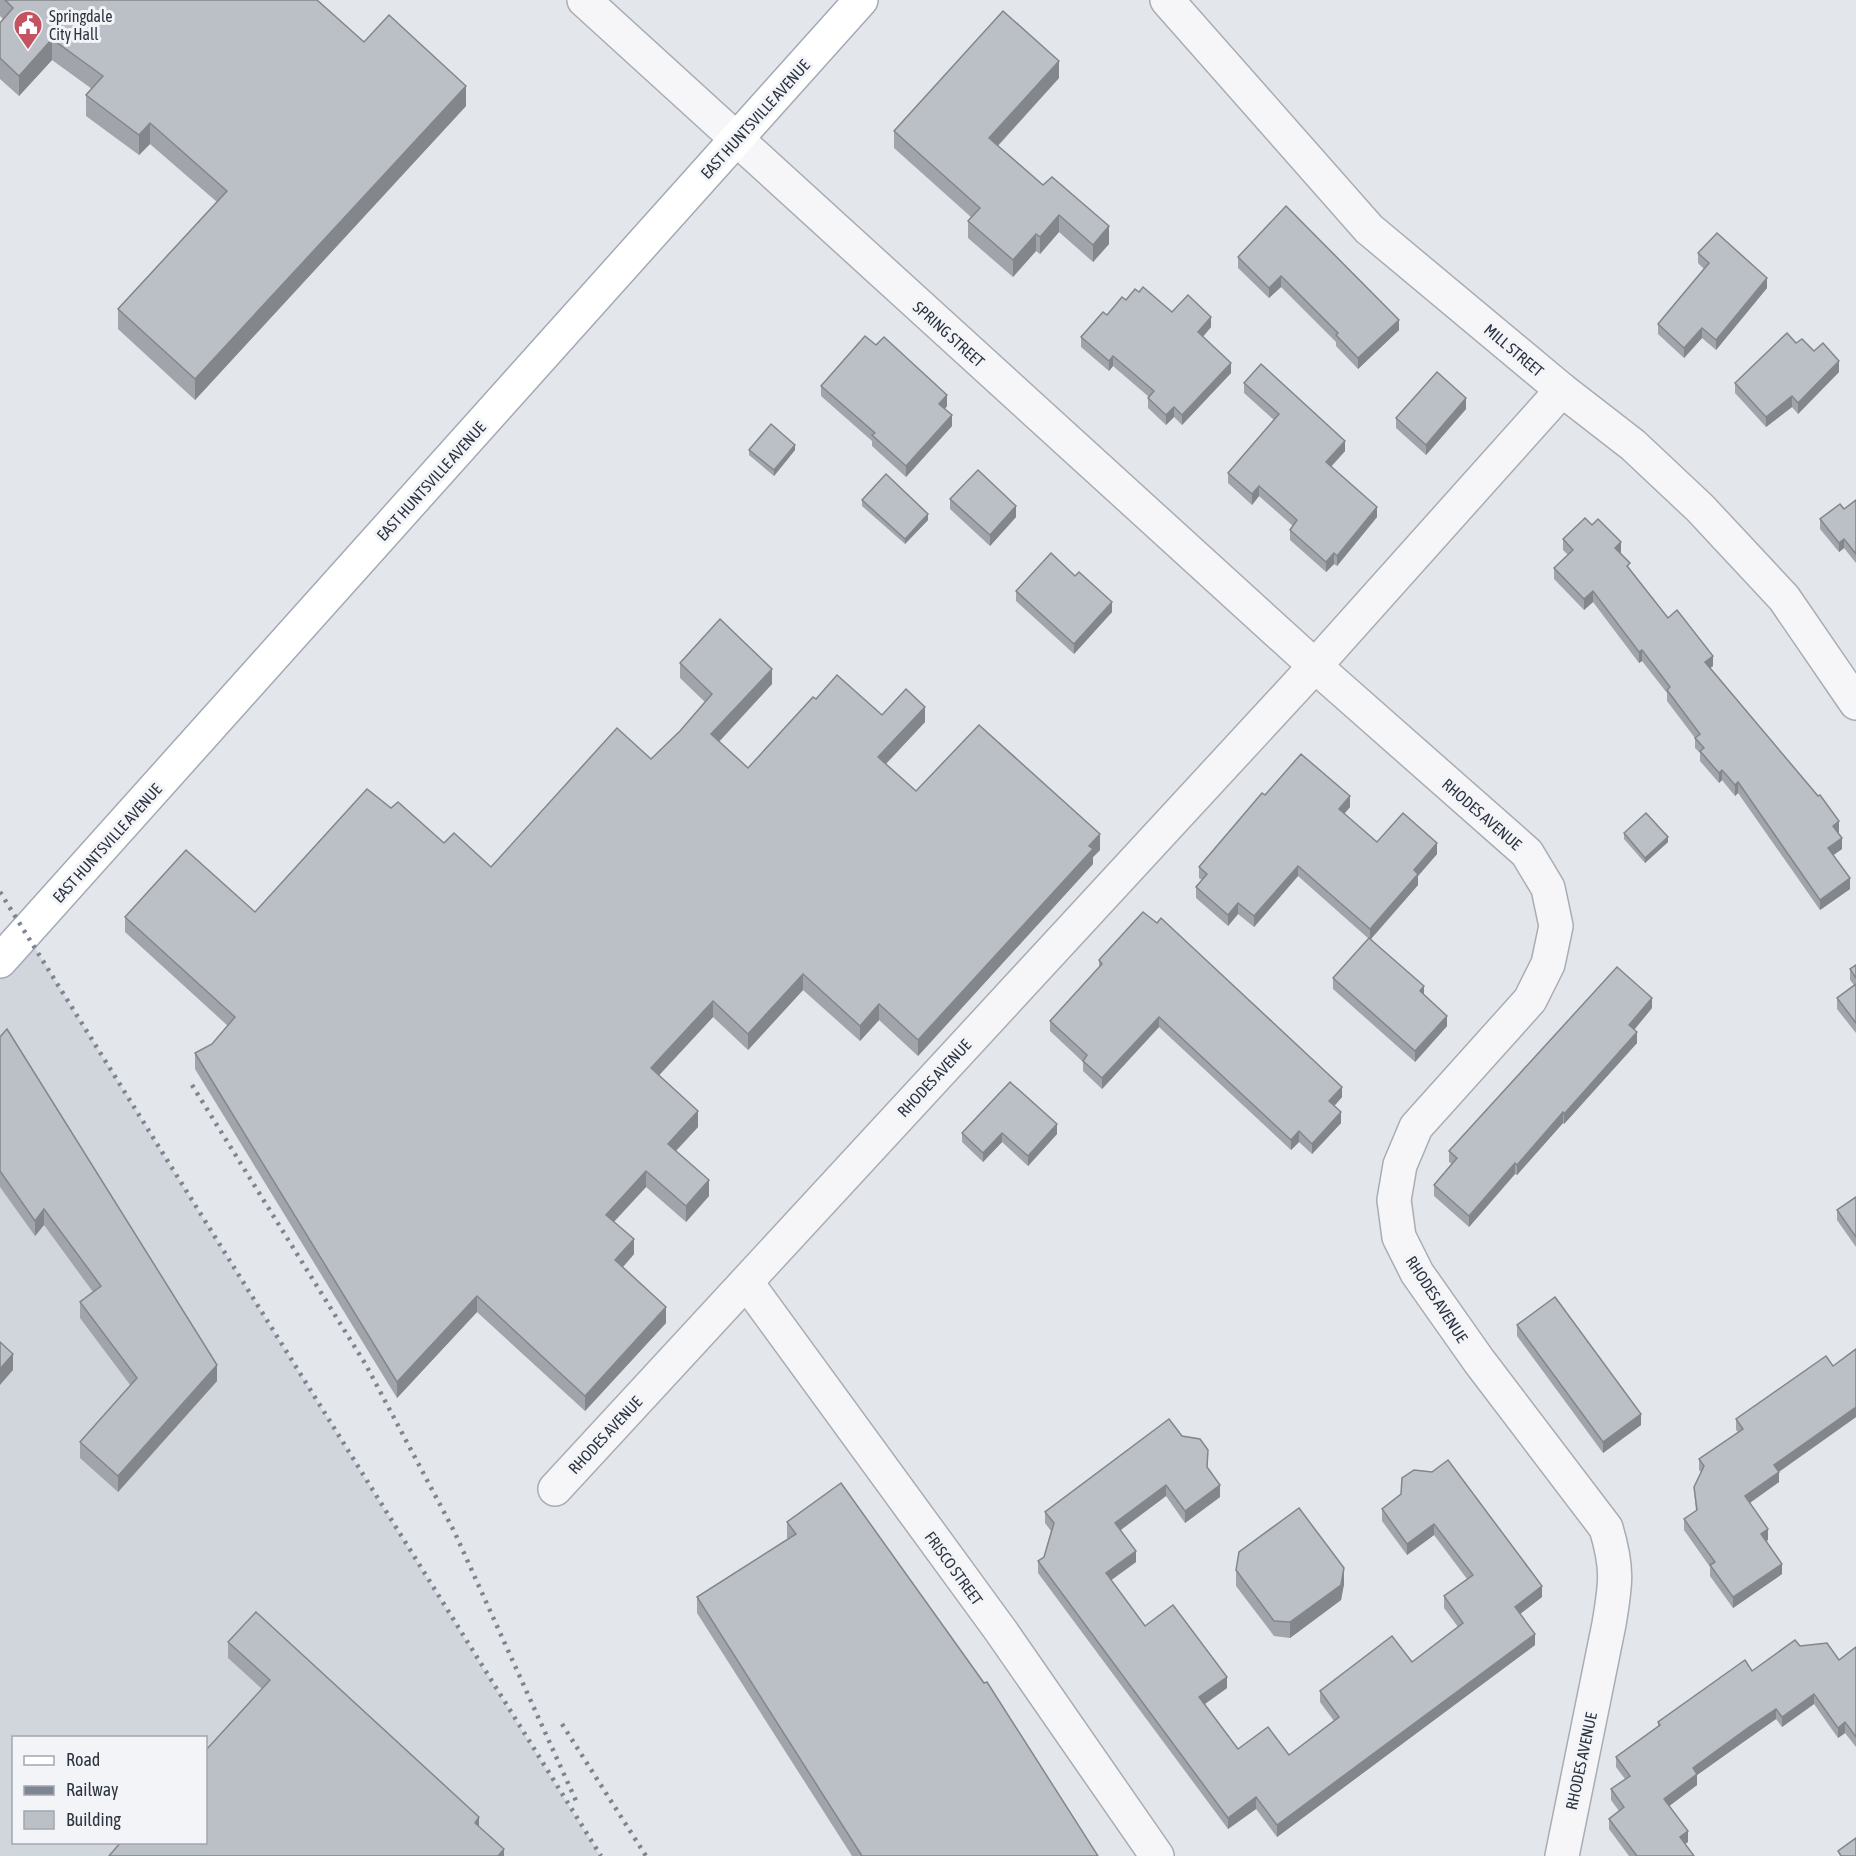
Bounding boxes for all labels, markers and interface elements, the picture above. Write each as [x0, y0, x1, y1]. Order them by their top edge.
place label: Springdale City Hall [49, 7, 112, 44]
public building icon: Springdale City Hall [12, 9, 44, 51]
street label: EAST HUNTSVILLE AVENUE [697, 56, 813, 182]
street label: SPRING STREET [910, 297, 988, 371]
street label: MILL STREET [1481, 320, 1547, 380]
street label: EAST HUNTSVILLE AVENUE [373, 418, 489, 544]
street label: RHODES AVENUE [1439, 775, 1525, 853]
street label: EAST HUNTSVILLE AVENUE [49, 780, 165, 906]
street label: RHODES AVENUE [894, 1035, 975, 1120]
street label: RHODES AVENUE [1402, 1252, 1472, 1346]
street label: RHODES AVENUE [565, 1392, 646, 1477]
street label: FRISCO STREET [921, 1528, 987, 1608]
street label: RHODES AVENUE [1562, 1710, 1600, 1811]
legend [12, 1736, 207, 1844]
text: Road [66, 1749, 100, 1770]
text: Railway [66, 1779, 118, 1800]
text: Building [66, 1809, 121, 1830]

